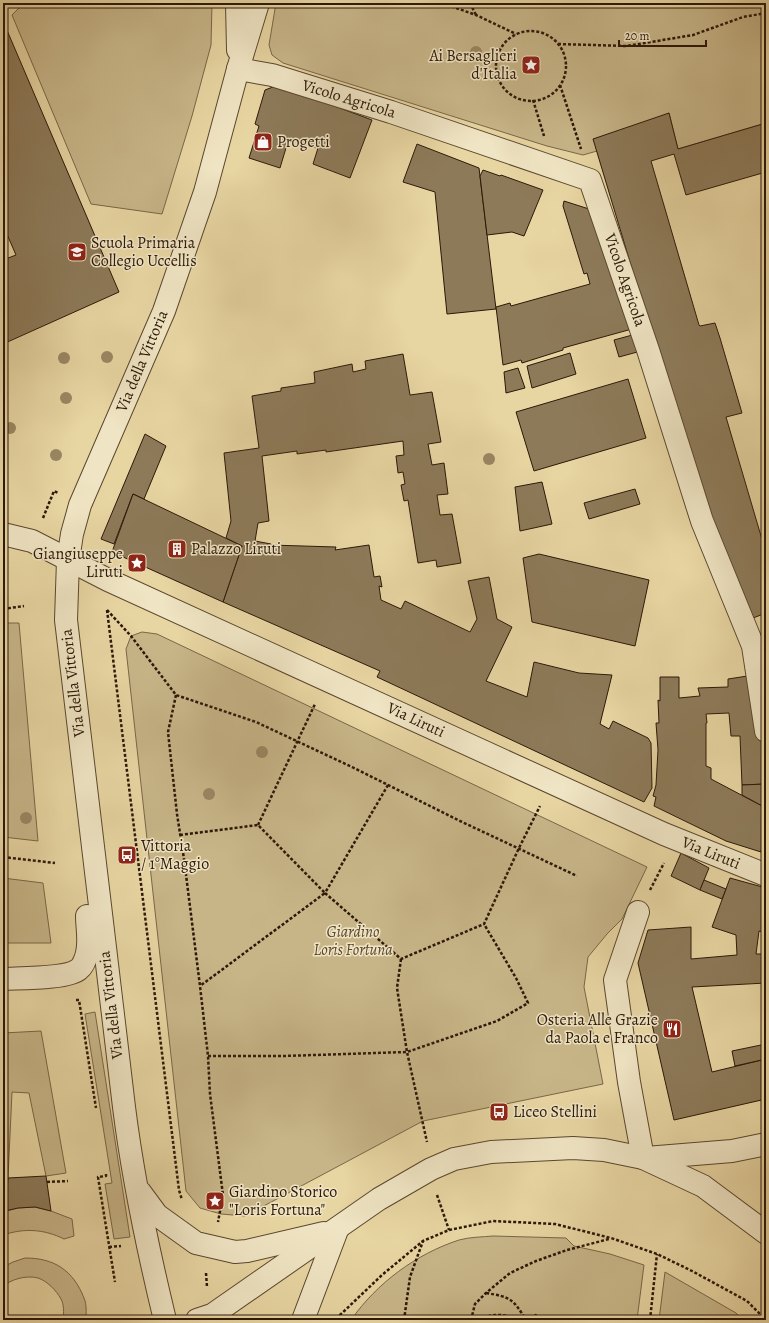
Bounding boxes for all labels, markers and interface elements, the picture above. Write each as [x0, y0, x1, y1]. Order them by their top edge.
scale bar [619, 22, 706, 48]
text: 20 m [625, 28, 649, 44]
place label: Ai Bersaglieri d'Italia [428, 45, 518, 85]
place icon: Ai Bersaglieri d'Italia [520, 54, 542, 76]
street label: Vicolo Agricola [298, 74, 399, 124]
shop icon: Progetti [252, 131, 274, 153]
place label: Progetti [277, 131, 330, 153]
street label: Vicolo Agricola [598, 230, 651, 330]
place label: Scuola Primaria Collegio Uccellis [91, 232, 197, 272]
school or university icon: Scuola Primaria Collegio Uccellis [66, 241, 88, 263]
street label: Via della Vittoria [110, 306, 174, 416]
building icon: Palazzo Liruti [166, 538, 188, 560]
place label: Palazzo Liruti [191, 538, 281, 560]
place label: Giangiuseppe Liruti [33, 543, 123, 583]
place icon: Giangiuseppe Liruti [126, 552, 148, 574]
street label: Via della Vittoria [55, 627, 91, 739]
street label: Via Liruti [383, 697, 449, 743]
street label: Via Liruti [677, 831, 744, 875]
place label: Vittoria / 1°Maggio [140, 835, 209, 875]
bus stop icon: Vittoria / 1°Maggio [116, 844, 138, 866]
park label: Giardino Loris Fortuna [313, 921, 393, 961]
street label: Via della Vittoria [93, 949, 129, 1061]
place label: Osteria Alle Grazie da Paola e Franco [537, 1009, 658, 1049]
restaurant icon: Osteria Alle Grazie da Paola e Franco [661, 1018, 683, 1040]
bus stop icon: Liceo Stellini [488, 1101, 510, 1123]
place label: Liceo Stellini [513, 1101, 597, 1123]
place label: Giardino Storico "Loris Fortuna" [229, 1181, 337, 1221]
place icon: Giardino Storico "Loris Fortuna" [204, 1190, 226, 1212]

